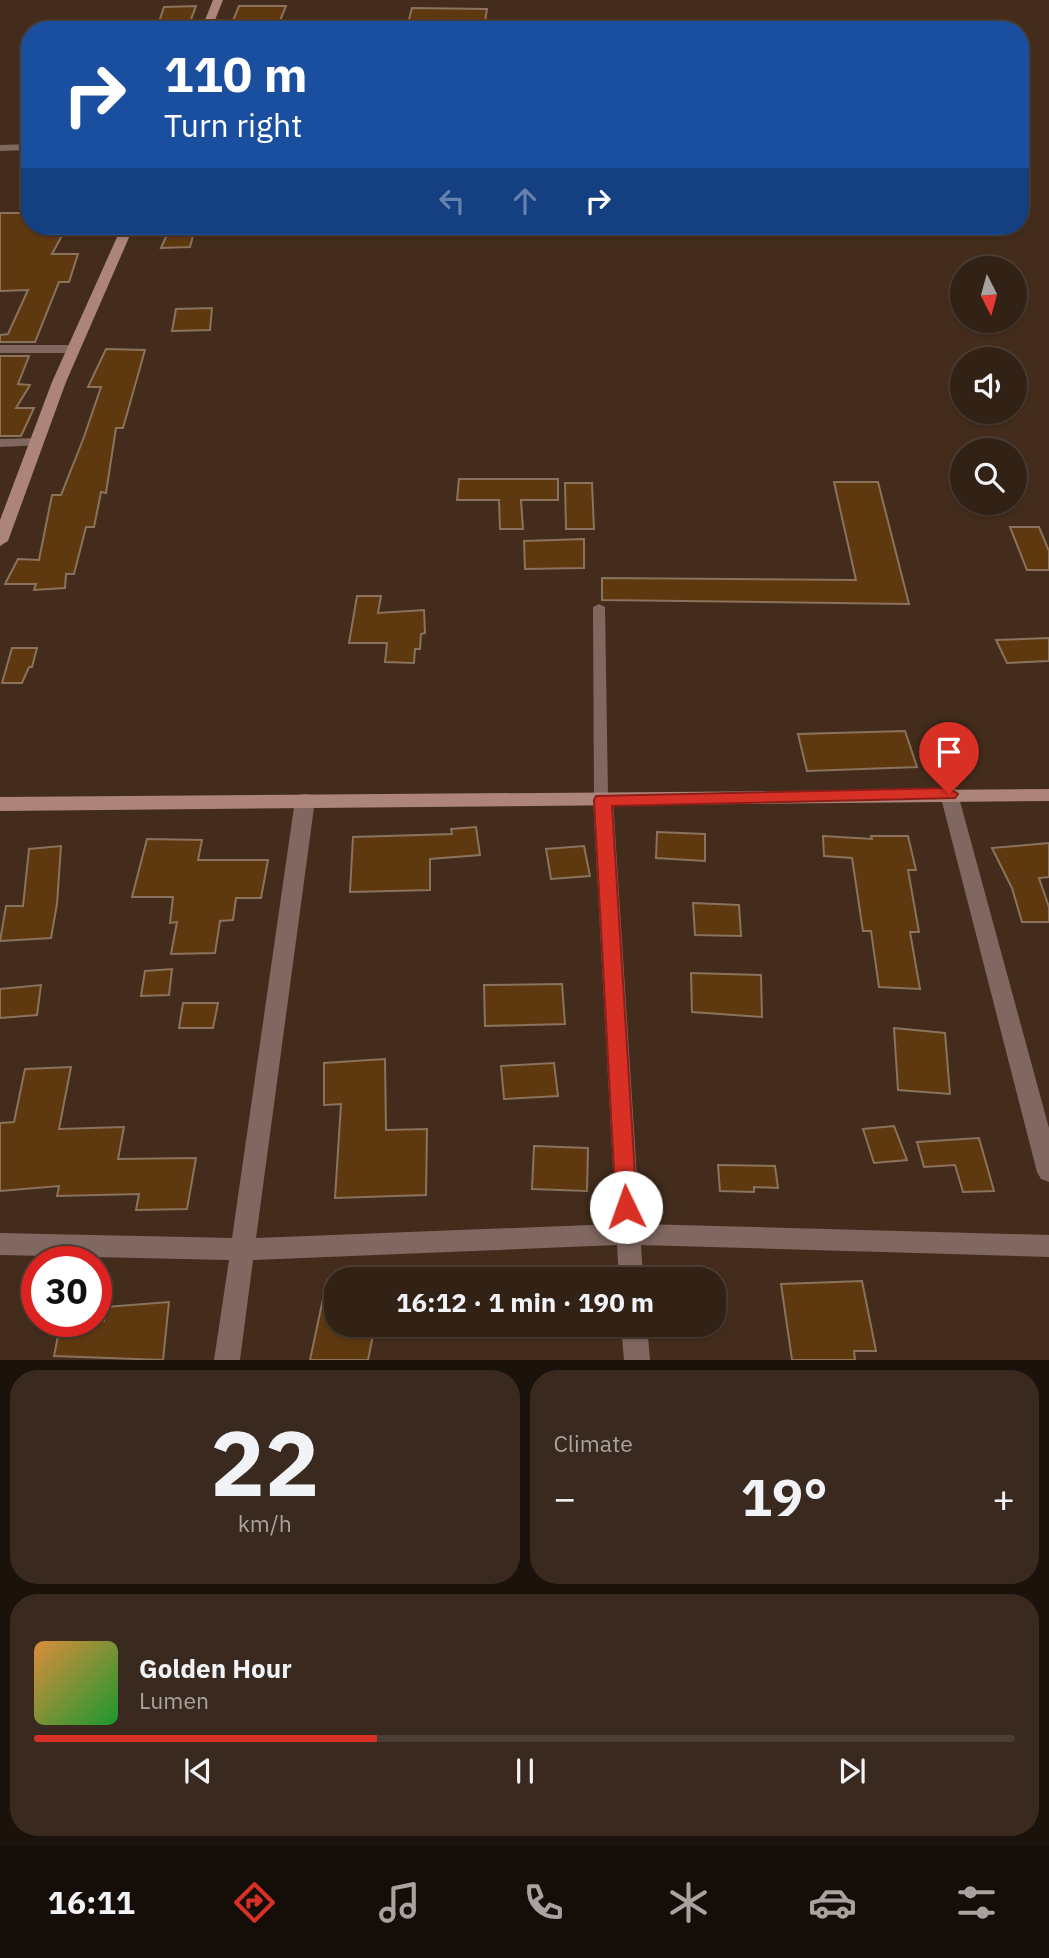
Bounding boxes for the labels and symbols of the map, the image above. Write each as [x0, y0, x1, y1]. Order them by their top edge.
north arrow [950, 256, 1027, 332]
pin [919, 722, 979, 794]
position arrow [589, 1170, 663, 1244]
speed limit sign: 30 [21, 1246, 112, 1337]

